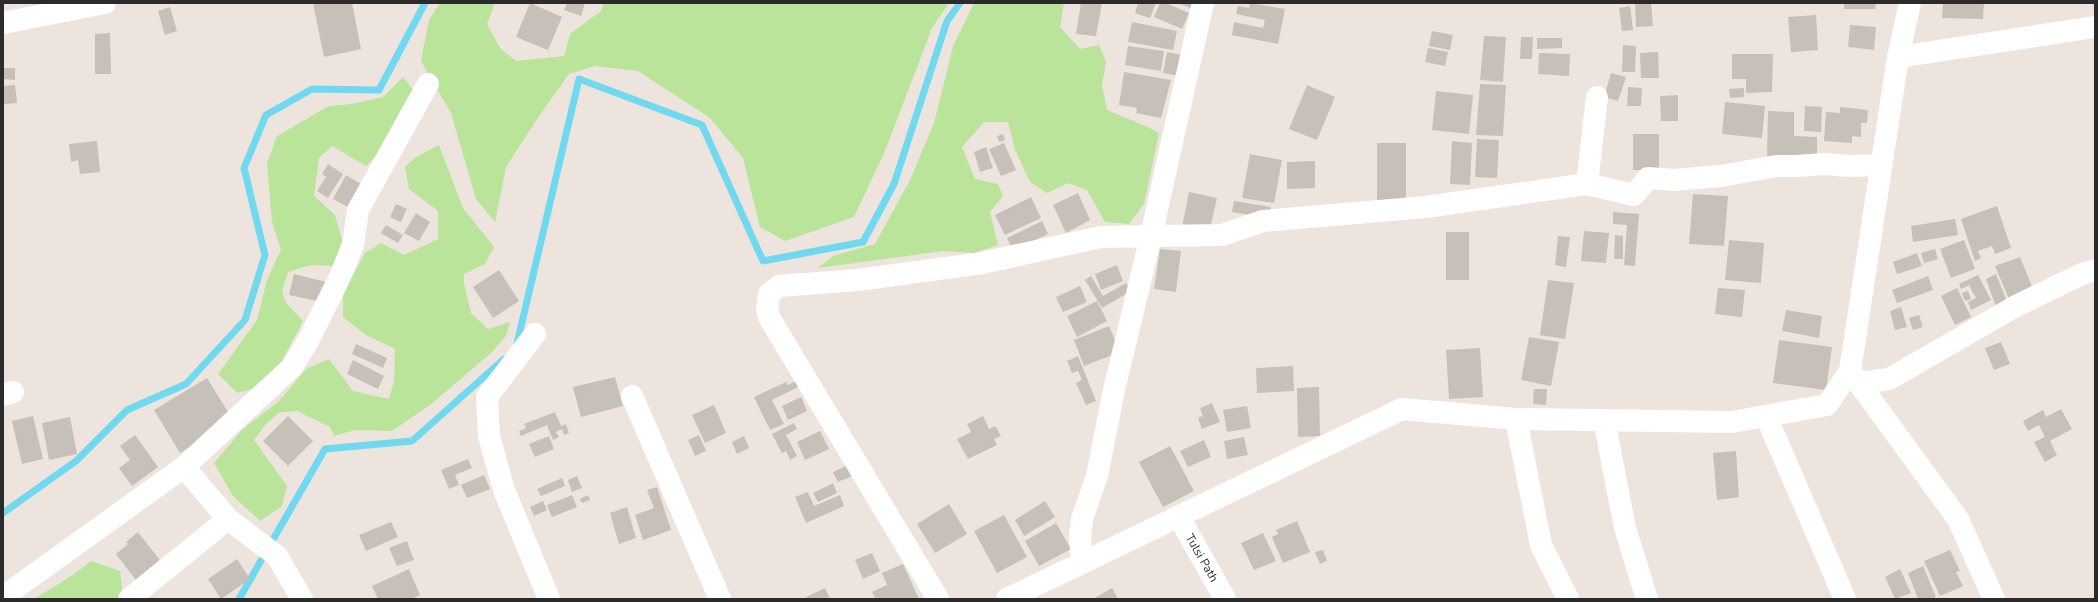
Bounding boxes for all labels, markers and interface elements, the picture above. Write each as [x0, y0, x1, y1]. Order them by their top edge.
street label: Tulsi Path [1182, 531, 1222, 585]

